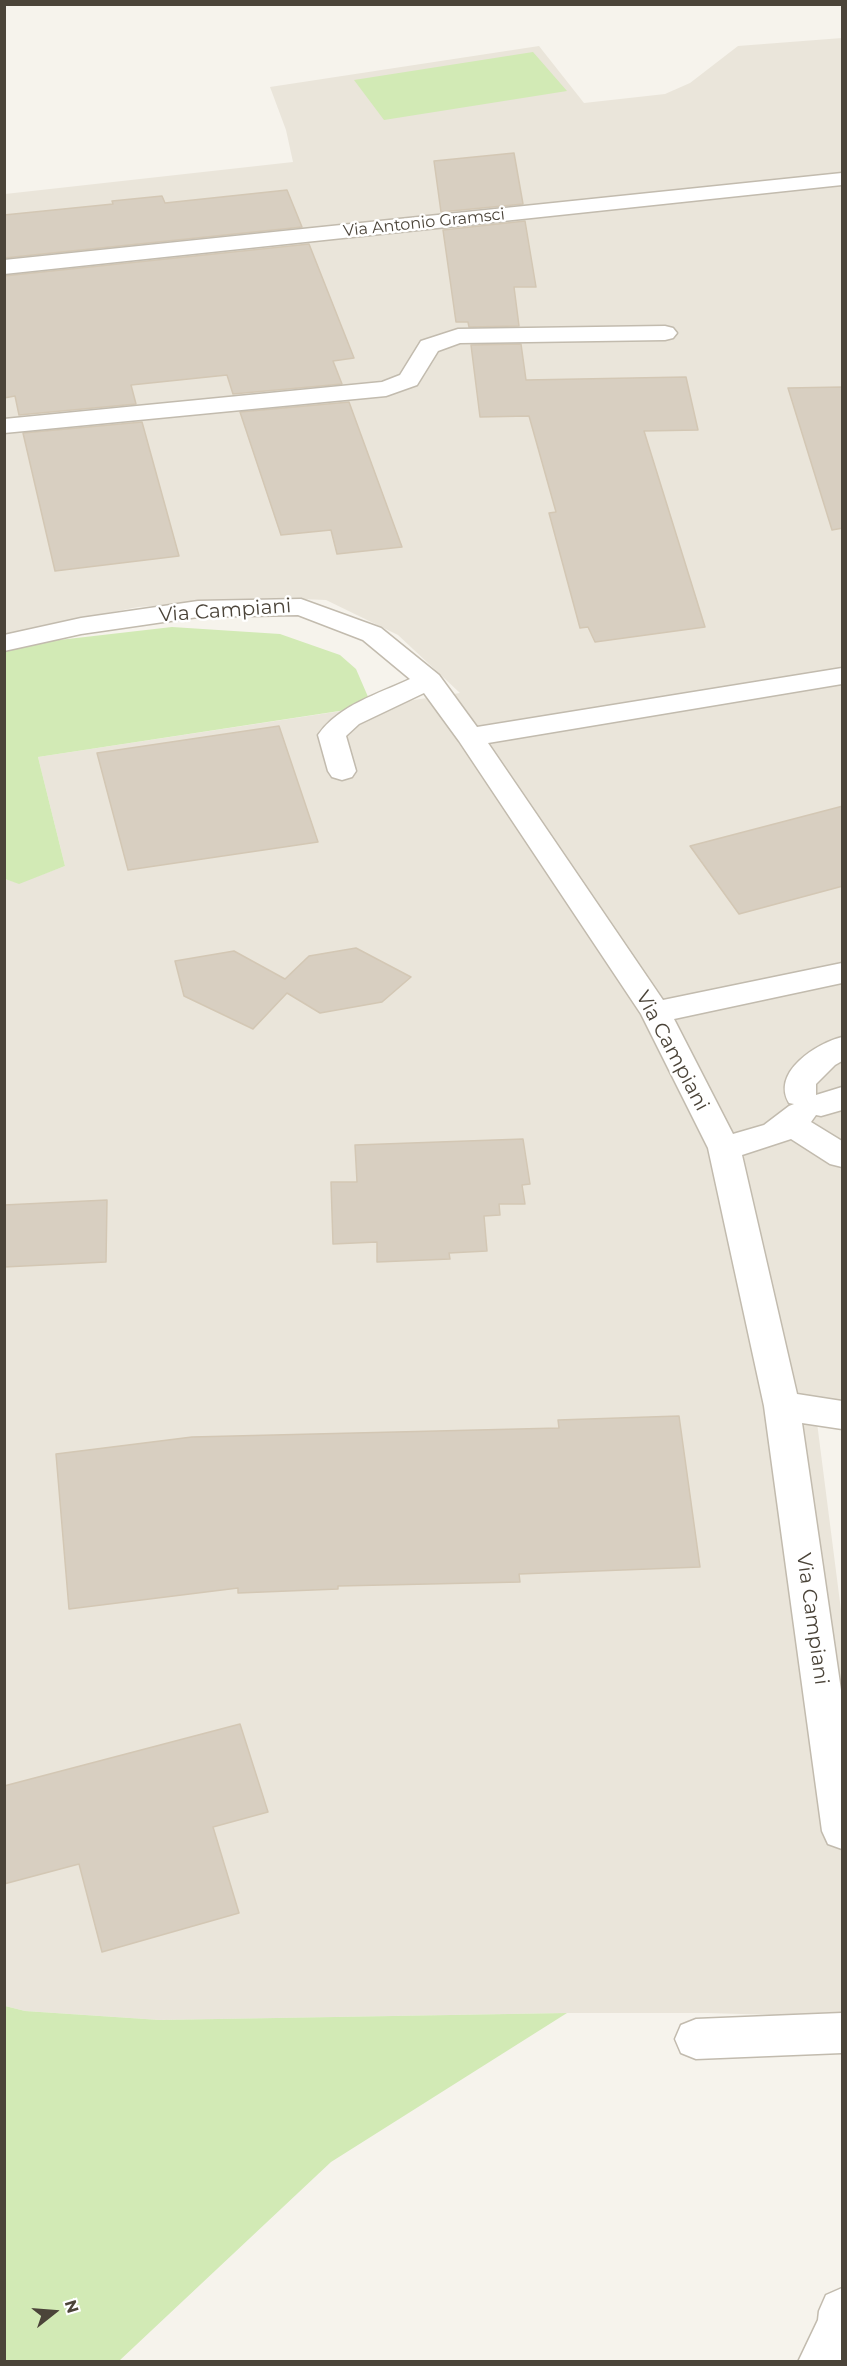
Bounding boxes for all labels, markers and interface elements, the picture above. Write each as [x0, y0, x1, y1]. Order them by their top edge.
street label: Via Antonio Gramsci [342, 205, 506, 241]
street label: Via Campiani [158, 594, 292, 628]
street label: Via Campiani [630, 987, 714, 1115]
street label: Via Campiani [791, 1552, 833, 1686]
north arrow [24, 2282, 84, 2342]
text: N [61, 2298, 83, 2316]

